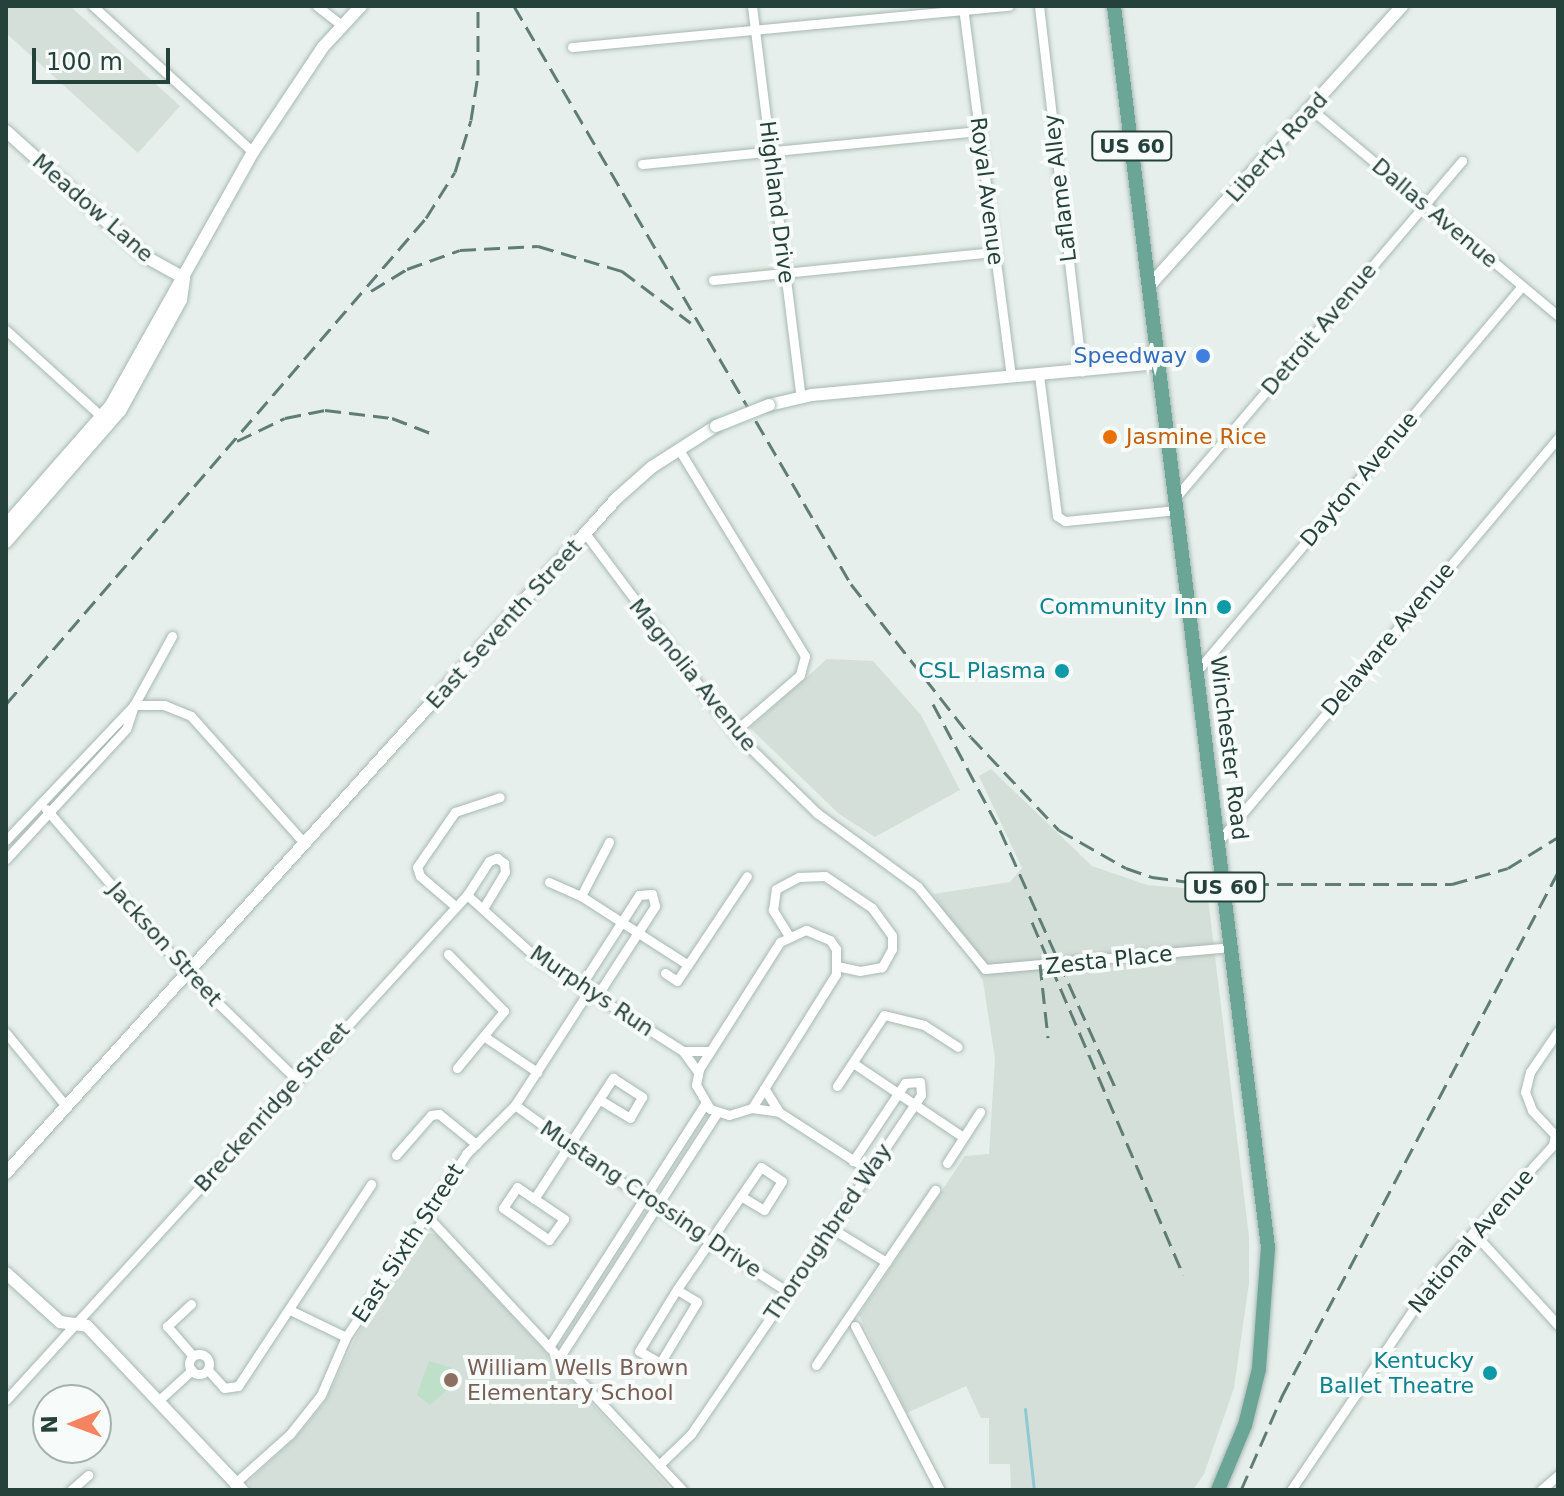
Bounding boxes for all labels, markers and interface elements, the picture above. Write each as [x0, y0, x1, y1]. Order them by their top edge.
scale bar [36, 32, 174, 82]
text: 100 m [46, 48, 123, 76]
street label: Liberty Road [1221, 87, 1333, 207]
street label: Laflame Alley [1038, 113, 1082, 263]
street label: Royal Avenue [965, 115, 1009, 267]
street label: Highland Drive [754, 119, 800, 285]
road number: US 60 [1090, 130, 1174, 162]
street label: Meadow Lane [27, 148, 159, 268]
street label: Dallas Avenue [1367, 153, 1503, 273]
street label: Detroit Avenue [1256, 257, 1382, 401]
place label: Speedway [1074, 343, 1187, 369]
marker: Speedway [1194, 347, 1212, 365]
street label: Dayton Avenue [1295, 406, 1423, 552]
place label: Jasmine Rice [1126, 424, 1266, 450]
marker: Jasmine Rice [1101, 428, 1119, 446]
street label: East Seventh Street [421, 534, 587, 714]
street label: Delaware Avenue [1316, 557, 1460, 721]
street label: Magnolia Avenue [624, 594, 762, 756]
place label: Community Inn [1039, 594, 1208, 620]
marker: Community Inn [1215, 598, 1233, 616]
street label: Winchester Road [1205, 654, 1253, 842]
place label: CSL Plasma [918, 658, 1046, 684]
marker: CSL Plasma [1053, 662, 1071, 680]
road number: US 60 [1183, 871, 1267, 903]
street label: Jackson Street [102, 877, 228, 1011]
street label: Murphys Run [525, 940, 659, 1042]
street label: Zesta Place [1044, 940, 1174, 980]
street label: Breckenridge Street [189, 1017, 355, 1197]
street label: Mustang Crossing Drive [535, 1115, 767, 1283]
street label: Thoroughbred Way [759, 1138, 897, 1326]
street label: East Sixth Street [347, 1159, 469, 1327]
street label: National Avenue [1403, 1163, 1539, 1319]
place label: Kentucky Ballet Theatre [1319, 1347, 1474, 1398]
place label: William Wells Brown Elementary School [467, 1354, 688, 1406]
marker: Kentucky Ballet Theatre [1481, 1364, 1499, 1382]
marker: William Wells Brown Elementary School [442, 1371, 460, 1389]
north arrow [32, 1384, 112, 1464]
text: N [37, 1415, 62, 1434]

